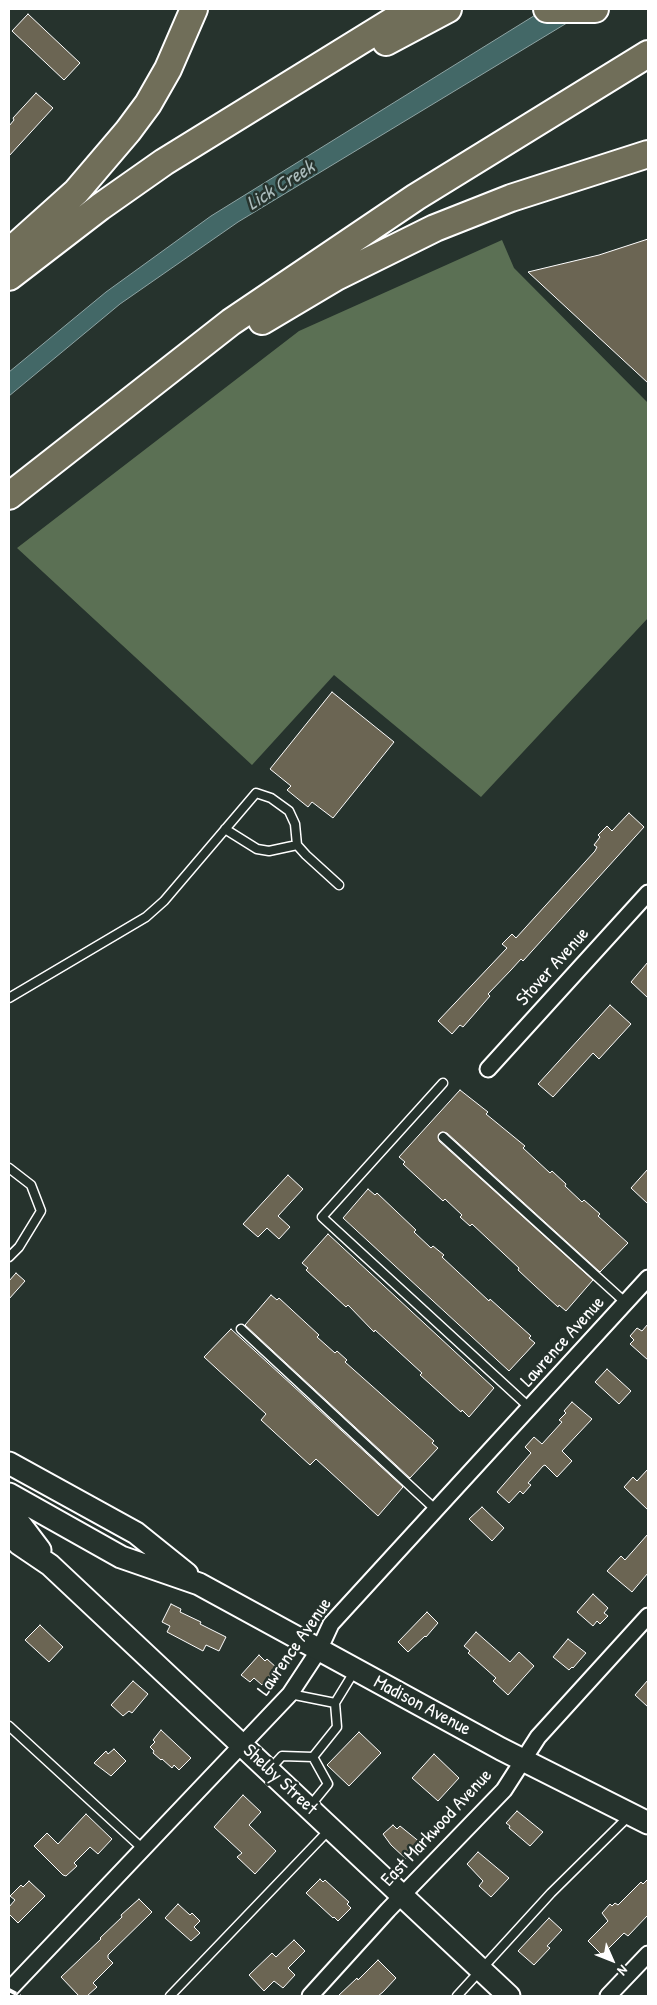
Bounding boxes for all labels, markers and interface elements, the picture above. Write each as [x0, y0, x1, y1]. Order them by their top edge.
water label: Lick Creek [243, 156, 319, 216]
street label: Stover Avenue [512, 923, 594, 1011]
street label: Lawrence Avenue [516, 1292, 610, 1392]
street label: Lawrence Avenue [253, 1594, 337, 1700]
street label: Madison Avenue [370, 1671, 474, 1741]
street label: Shelby Street [238, 1740, 322, 1820]
street label: East Markwood Avenue [377, 1765, 497, 1891]
north arrow [587, 1935, 637, 1985]
text: N [614, 1961, 633, 1980]

